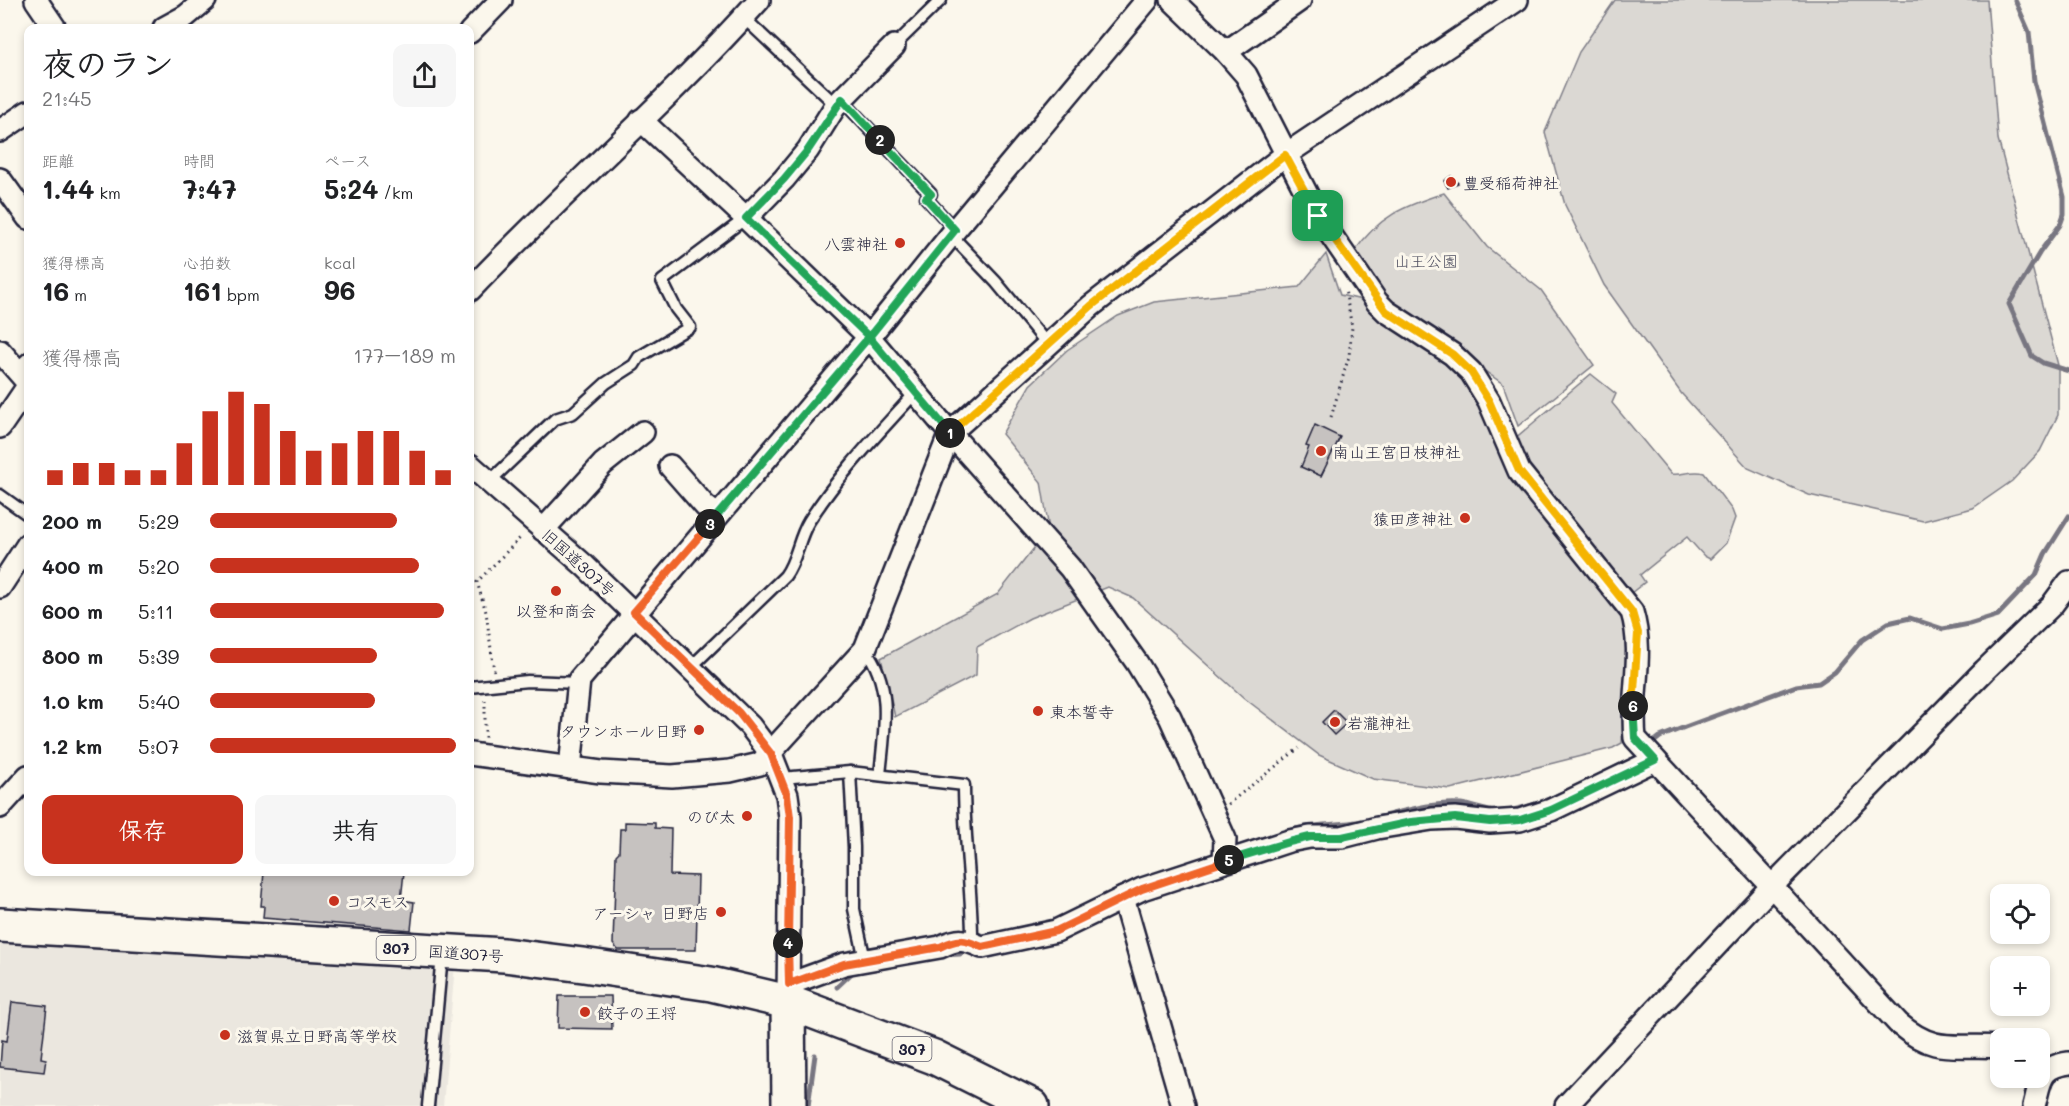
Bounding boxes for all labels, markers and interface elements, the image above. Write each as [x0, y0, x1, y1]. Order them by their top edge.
text: 夜のラン [42, 41, 174, 84]
button: share [393, 44, 456, 107]
text: 21:45 [42, 85, 92, 111]
pin: 2 [865, 125, 895, 155]
text: 2 [876, 129, 884, 150]
text: 距離 [42, 150, 74, 171]
text: 時間 [183, 150, 215, 171]
text: ペース [324, 150, 371, 171]
text: 1.44 [42, 172, 95, 206]
text: 7:47 [183, 172, 237, 206]
text: 5:24 [324, 172, 378, 206]
place label: 豊受稲荷神社 [1463, 172, 1559, 193]
marker: 豊受稲荷神社 [1444, 175, 1458, 189]
text: km [95, 182, 121, 203]
text: /km [378, 182, 413, 203]
pin [1292, 190, 1343, 241]
icon: arrive [1301, 199, 1334, 232]
place label: 八雲神社 [824, 233, 888, 254]
marker: 八雲神社 [893, 236, 907, 250]
park label: 山王公園 [1394, 250, 1458, 271]
text: 獲得標高 [42, 252, 106, 273]
text: 心拍数 [183, 252, 231, 273]
text: kcal [324, 252, 356, 273]
text: 96 [324, 273, 355, 307]
text: 16 [42, 274, 69, 308]
text: 161 [183, 274, 222, 308]
text: m [69, 284, 87, 305]
text: bpm [222, 284, 260, 305]
text: 177–189 m [353, 342, 456, 368]
text: 獲得標高 [42, 344, 122, 370]
pin: 1 [935, 418, 965, 448]
text: 1 [946, 422, 954, 443]
place label: 南山王宮日枝神社 [1333, 441, 1461, 462]
marker: 南山王宮日枝神社 [1314, 444, 1328, 458]
text: 200 m [42, 508, 102, 534]
text: 5:29 [138, 508, 179, 534]
place label: 猿田彦神社 [1373, 508, 1453, 529]
pin: 3 [695, 509, 725, 539]
marker: 猿田彦神社 [1458, 511, 1472, 525]
text: 3 [705, 513, 715, 534]
street label: 旧国道307号 [538, 523, 620, 601]
text: 400 m [42, 553, 103, 579]
text: 5:20 [138, 553, 179, 579]
marker: 以登和商会 [549, 584, 563, 598]
text: 600 m [42, 598, 103, 624]
text: 5:11 [138, 598, 174, 624]
place label: 以登和商会 [516, 600, 596, 621]
text: 800 m [42, 643, 103, 669]
text: 5:39 [138, 643, 179, 669]
text: 1.0 km [42, 688, 104, 714]
text: 5:40 [138, 688, 180, 714]
pin: 6 [1618, 691, 1648, 721]
text: 6 [1628, 695, 1638, 716]
place label: 東本誓寺 [1050, 701, 1114, 722]
marker: 東本誓寺 [1031, 704, 1045, 718]
place label: 岩瀧神社 [1347, 712, 1411, 733]
marker: 岩瀧神社 [1328, 715, 1342, 729]
place label: タウンホール日野 [560, 720, 687, 741]
marker: タウンホール日野 [692, 723, 706, 737]
text: 1.2 km [42, 733, 102, 759]
text: 5:07 [138, 733, 179, 759]
button: 保存 [42, 795, 243, 864]
button: 共有 [255, 795, 456, 864]
place label: のび太 [687, 806, 735, 827]
marker: のび太 [740, 809, 754, 823]
pin: 5 [1214, 845, 1244, 875]
text: 5 [1224, 849, 1234, 870]
map controls [1990, 884, 2050, 1088]
button: locate [1990, 884, 2050, 944]
place label: コスモス [346, 891, 409, 912]
marker: コスモス [327, 894, 341, 908]
place label: アーシャ 日野店 [592, 902, 709, 923]
marker: アーシャ 日野店 [714, 905, 728, 919]
pin: 4 [773, 928, 803, 958]
text: 4 [783, 932, 793, 953]
road number: 307 [376, 936, 416, 960]
street label: 国道307号 [427, 940, 505, 966]
button: + [1990, 956, 2050, 1016]
place label: 餃子の王将 [597, 1002, 677, 1023]
marker: 餃子の王将 [578, 1005, 592, 1019]
place label: 滋賀県立日野高等学校 [237, 1025, 397, 1046]
marker: 滋賀県立日野高等学校 [218, 1028, 232, 1042]
button: − [1990, 1028, 2050, 1088]
road number: 307 [892, 1037, 932, 1061]

